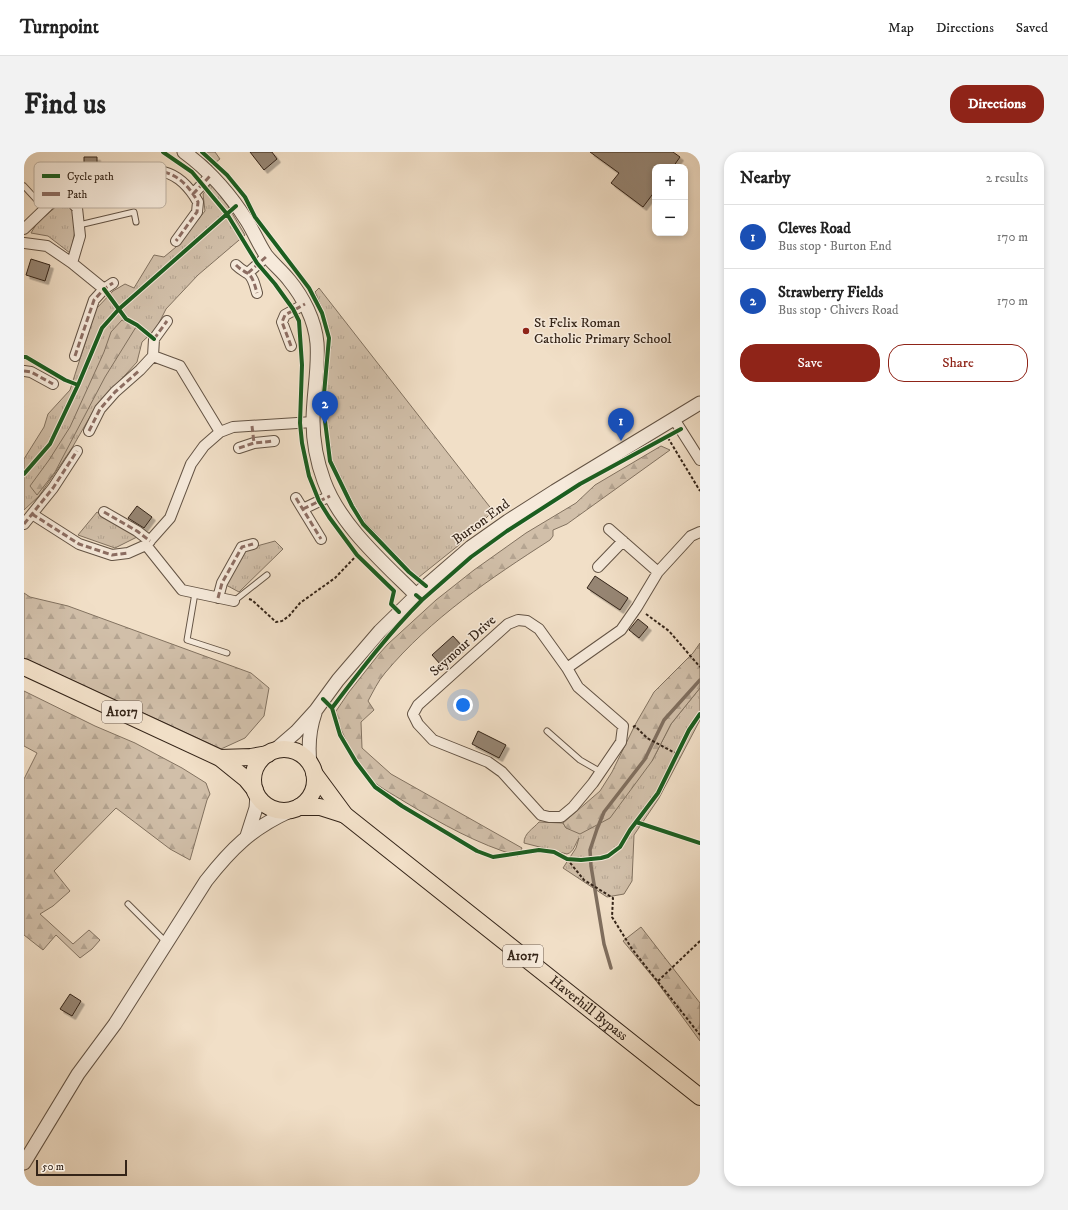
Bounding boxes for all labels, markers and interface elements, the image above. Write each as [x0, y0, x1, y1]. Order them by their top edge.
text: Turnpoint [20, 16, 99, 39]
text: Map [888, 19, 914, 37]
text: Directions [936, 19, 994, 37]
text: Saved [1016, 19, 1048, 37]
button: Directions [950, 85, 1044, 123]
text: Find us [24, 87, 106, 122]
legend [34, 162, 166, 208]
map controls [652, 164, 688, 236]
button: + [652, 164, 688, 200]
text: Nearby [740, 167, 790, 189]
text: Cycle path [67, 170, 114, 184]
text: 2 results [986, 170, 1028, 186]
text: Path [67, 188, 88, 202]
button: − [652, 200, 688, 236]
text: Cleves Road [778, 219, 851, 238]
text: 1 [751, 229, 755, 245]
text: 170 m [997, 229, 1028, 245]
text: Bus stop · Burton End [778, 238, 892, 254]
text: Strawberry Fields [778, 283, 883, 302]
text: 2 [750, 293, 756, 309]
text: 170 m [997, 293, 1028, 309]
text: Bus stop · Chivers Road [778, 302, 898, 318]
place label: St Felix Roman Catholic Primary School [534, 314, 672, 348]
marker: St Felix Roman Catholic Primary School [521, 326, 531, 336]
button: Save [740, 344, 880, 382]
button: Share [888, 344, 1028, 382]
pin: 2 [312, 391, 338, 424]
pin: 1 [608, 408, 634, 441]
street label: Burton End [449, 495, 513, 549]
street label: Seymour Drive [426, 611, 500, 681]
your location [453, 695, 473, 715]
road number: A1017 [102, 701, 142, 723]
road number: A1017 [503, 945, 543, 967]
street label: Haverhill Bypass [546, 972, 631, 1045]
scale bar [36, 1158, 127, 1177]
text: 50 m [42, 1160, 64, 1174]

